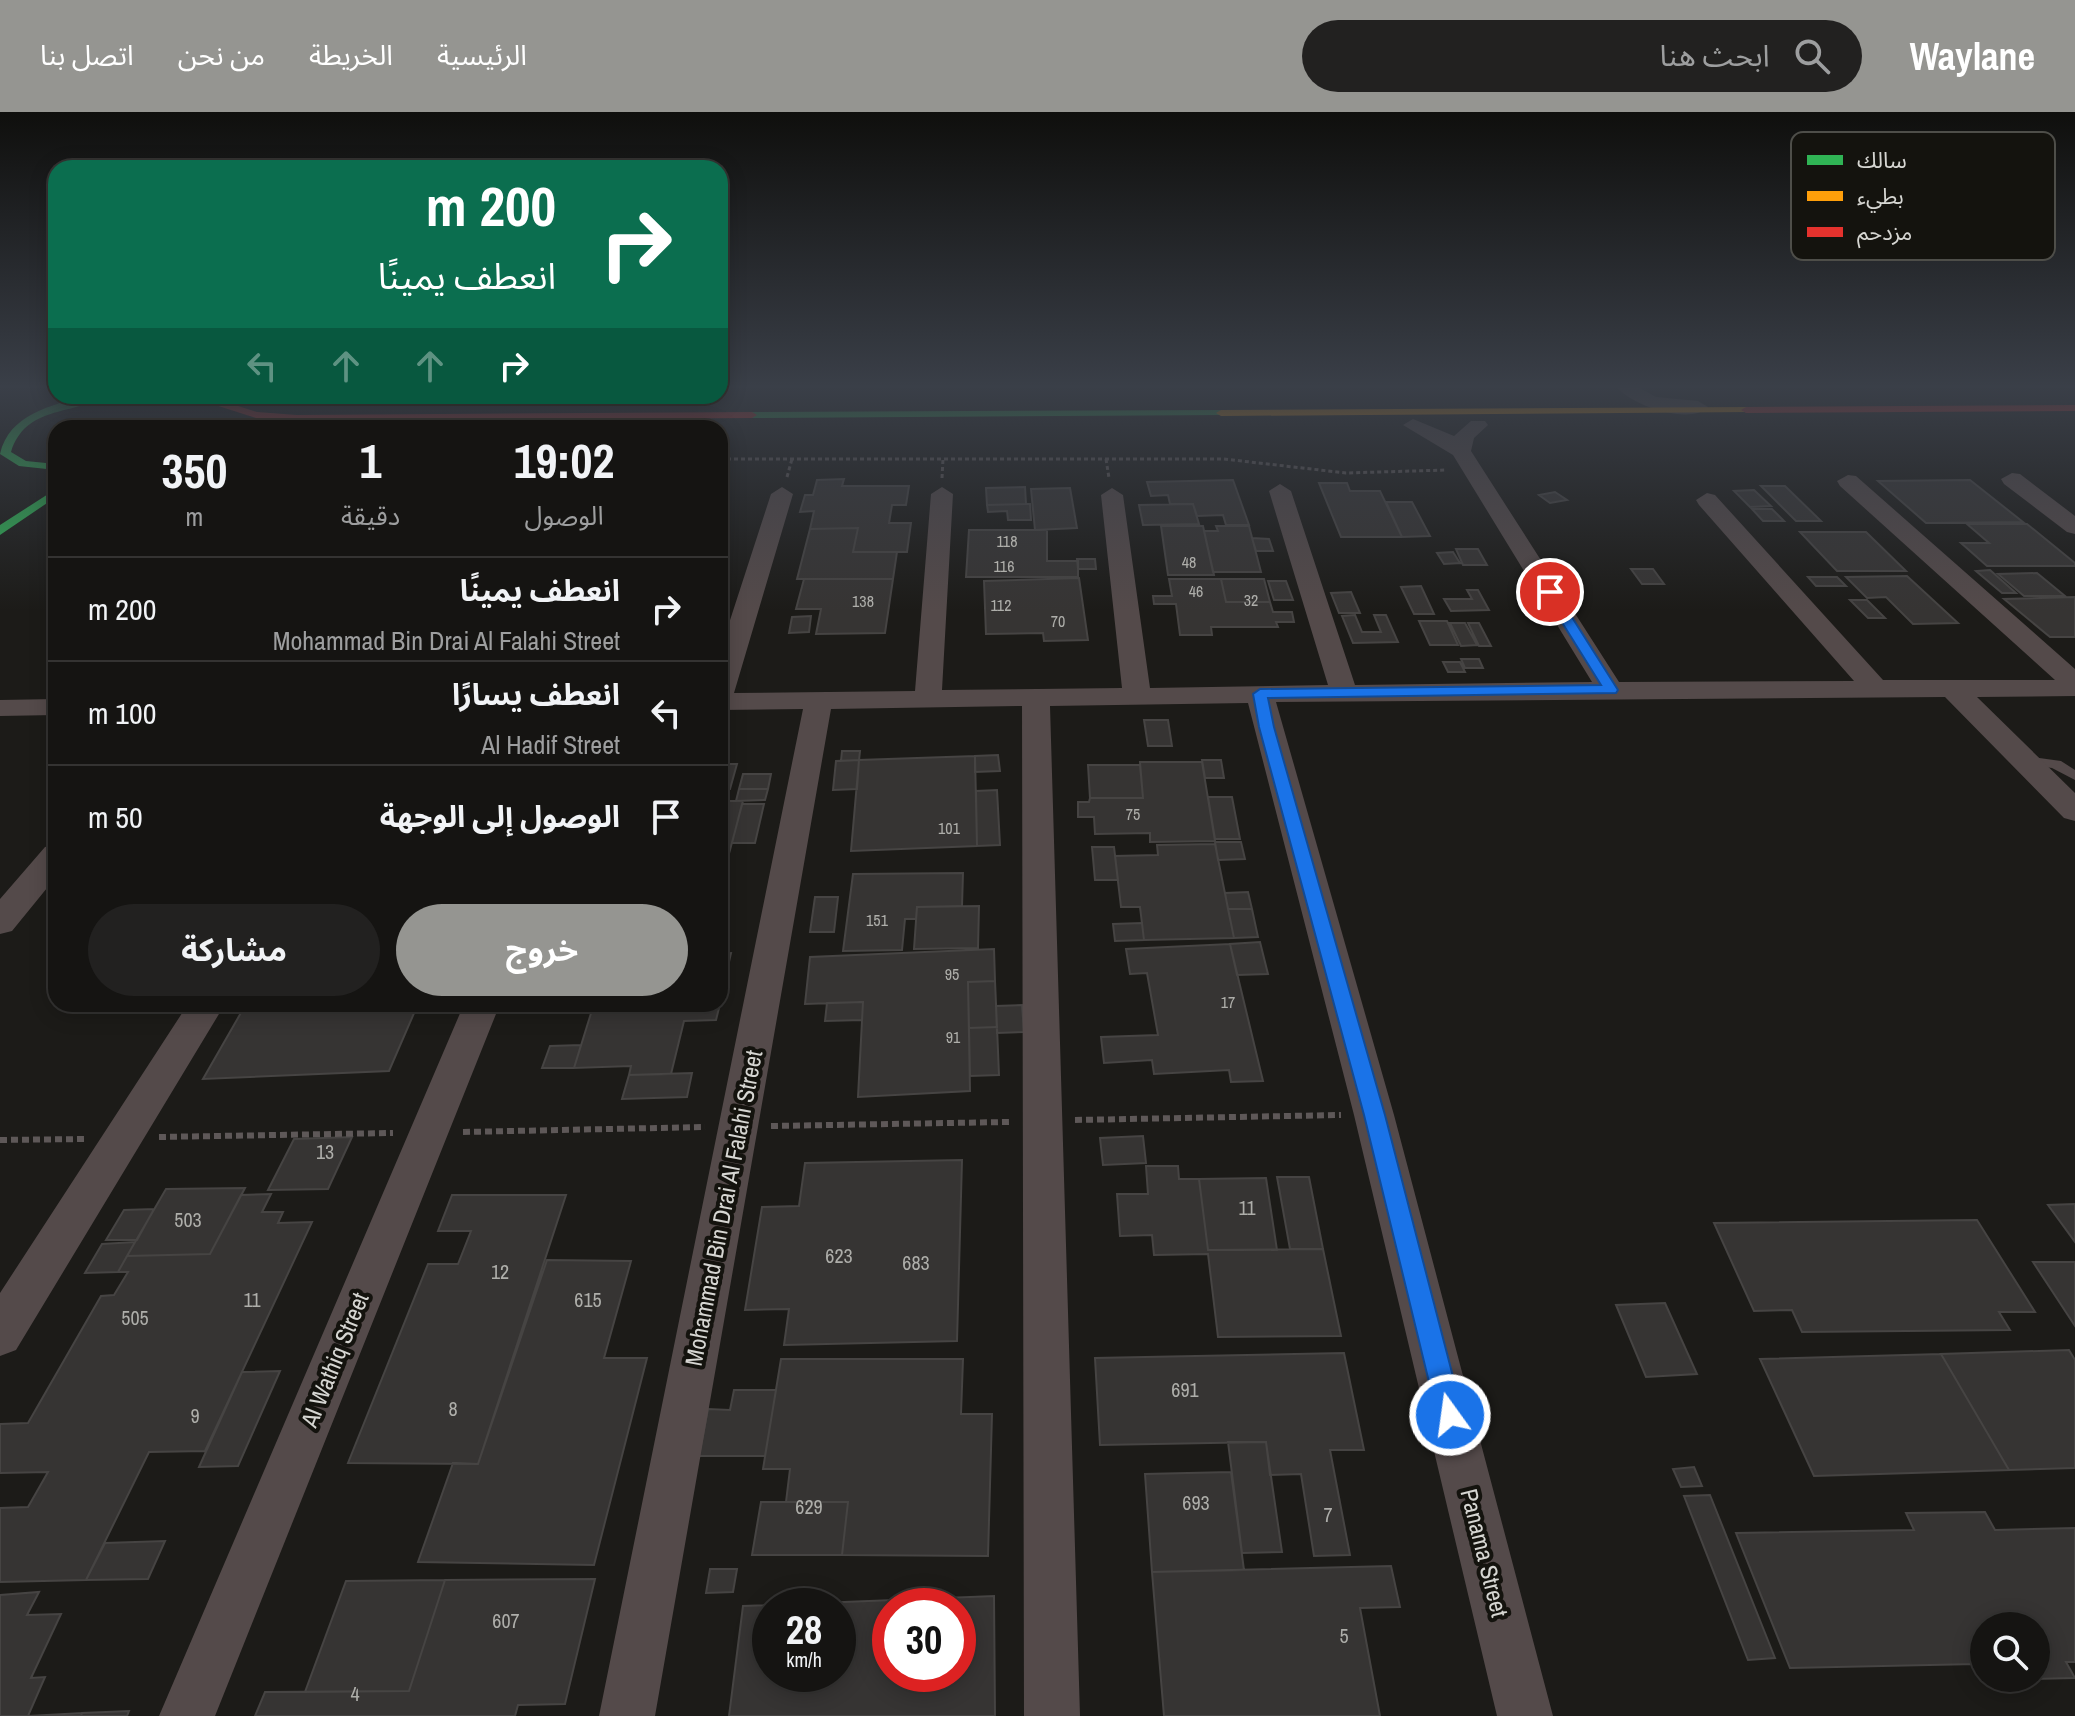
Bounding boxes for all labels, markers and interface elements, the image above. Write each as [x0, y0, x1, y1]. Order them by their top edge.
search box [1302, 20, 1862, 92]
text: Waylane [1910, 31, 2035, 82]
icon: search [1790, 34, 1834, 78]
text: ابحث هنا [1660, 35, 1770, 75]
text: اتصل بنا [40, 36, 134, 74]
text: من نحن [178, 36, 265, 74]
text: الخريطة [309, 36, 393, 74]
text: الرئيسية [437, 36, 527, 74]
legend [1791, 132, 2055, 260]
text: سالك [1857, 145, 1907, 175]
text: 200 m [426, 168, 556, 243]
text: بطيء [1857, 181, 1904, 213]
icon: right [584, 192, 688, 296]
text: مزدحم [1857, 217, 1912, 249]
text: انعطف يمينًا [378, 252, 556, 300]
icon: left [240, 344, 284, 388]
icon: ahead [324, 344, 368, 388]
icon: ahead [408, 344, 452, 388]
icon: right [492, 344, 536, 388]
text: 1 [360, 428, 381, 493]
text: 19:02 [514, 428, 614, 493]
text: 350 [162, 438, 227, 503]
text: دقيقة [341, 498, 400, 533]
text: الوصول [525, 498, 604, 533]
text: m [186, 499, 203, 534]
house number: 118 [997, 530, 1017, 552]
house number: 48 [1182, 551, 1196, 573]
house number: 116 [994, 555, 1014, 577]
pin [1516, 558, 1584, 626]
text: انعطف يمينًا [460, 570, 620, 610]
icon: arrive [1528, 570, 1572, 614]
house number: 46 [1189, 580, 1203, 602]
icon: right [644, 587, 688, 631]
text: 200 m [88, 589, 156, 629]
house number: 32 [1244, 589, 1258, 611]
house number: 138 [852, 590, 874, 612]
house number: 112 [991, 594, 1011, 616]
house number: 70 [1051, 610, 1065, 632]
text: Mohammad Bin Drai Al Falahi Street [273, 623, 620, 658]
text: انعطف يسارًا [452, 674, 620, 714]
icon: left [644, 691, 688, 735]
text: 100 m [88, 693, 156, 733]
text: Al Hadif Street [481, 727, 620, 762]
icon: arrive [644, 795, 688, 839]
text: الوصول إلى الوجهة [380, 796, 620, 836]
text: 50 m [88, 797, 143, 837]
house number: 75 [1126, 803, 1140, 825]
house number: 101 [938, 817, 961, 839]
button: مشاركة [88, 904, 380, 996]
button: خروج [396, 904, 688, 996]
house number: 151 [866, 909, 889, 931]
house number: 95 [945, 963, 959, 985]
house number: 17 [1221, 991, 1235, 1013]
house number: 91 [946, 1026, 961, 1048]
street label: Mohammad Bin Drai Al Falahi Street [677, 1047, 769, 1368]
house number: 13 [316, 1138, 334, 1165]
house number: 11 [1238, 1194, 1256, 1221]
house number: 503 [174, 1206, 202, 1233]
house number: 623 [825, 1242, 853, 1269]
house number: 683 [902, 1249, 930, 1276]
house number: 12 [491, 1258, 509, 1285]
house number: 11 [243, 1286, 261, 1313]
house number: 615 [574, 1286, 602, 1313]
street label: Al Wathiq Street [292, 1287, 376, 1433]
house number: 505 [121, 1304, 149, 1331]
position arrow [1408, 1373, 1492, 1457]
house number: 691 [1171, 1376, 1199, 1403]
house number: 8 [448, 1395, 458, 1422]
house number: 9 [190, 1402, 200, 1429]
street label: Panama Street [1454, 1485, 1517, 1621]
house number: 693 [1182, 1489, 1210, 1516]
house number: 629 [795, 1493, 823, 1520]
house number: 7 [1323, 1501, 1333, 1528]
speed limit sign: 30 [872, 1588, 976, 1692]
text: 28 [786, 1603, 822, 1656]
house number: 607 [492, 1607, 520, 1634]
map controls [1970, 1612, 2050, 1692]
button: search [1970, 1612, 2050, 1692]
house number: 5 [1339, 1622, 1349, 1649]
text: km/h [786, 1646, 822, 1673]
house number: 4 [350, 1680, 360, 1707]

